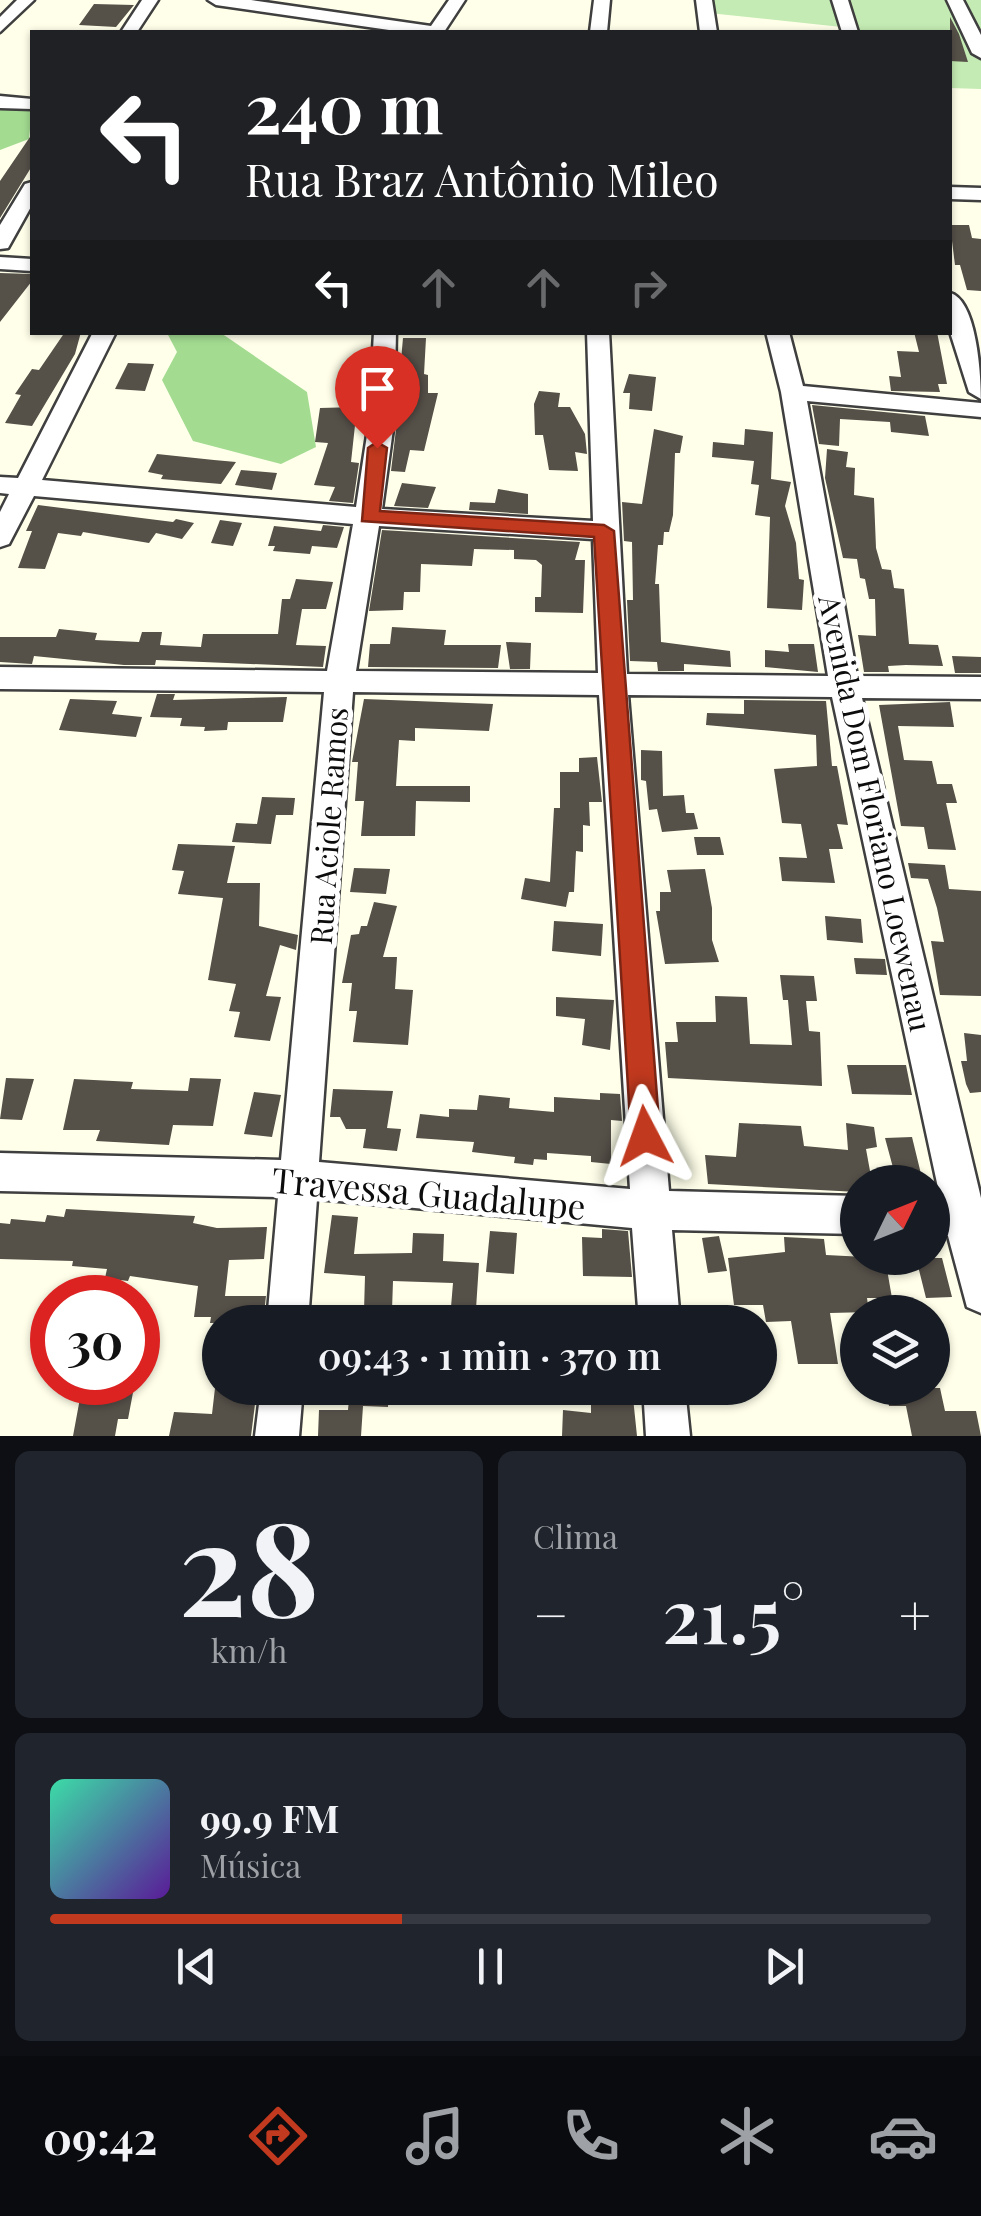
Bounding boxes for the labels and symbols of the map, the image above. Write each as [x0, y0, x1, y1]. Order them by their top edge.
pin [335, 346, 420, 449]
street label: Avenida Dom Floriano Loewenau [810, 590, 942, 1035]
street label: Rua Aciole Ramos [300, 706, 356, 946]
position arrow [593, 1084, 697, 1188]
street label: Travessa Guadalupe [270, 1155, 588, 1229]
north arrow [840, 1165, 950, 1275]
speed limit sign: 30 [30, 1275, 160, 1405]

